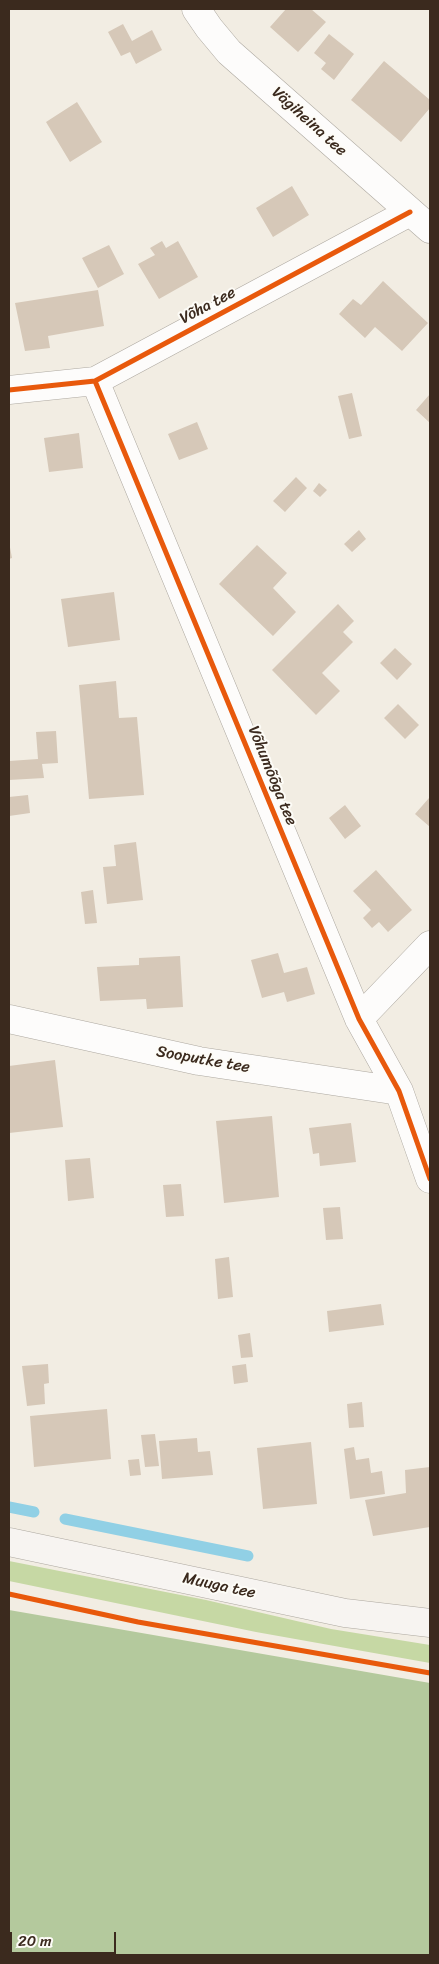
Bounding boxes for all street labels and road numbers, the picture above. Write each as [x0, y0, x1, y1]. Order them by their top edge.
street label: Vägiheina tee [268, 83, 350, 161]
street label: Võha tee [177, 283, 239, 329]
street label: Võhumõõga tee [243, 724, 301, 828]
street label: Sooputke tee [155, 1042, 251, 1078]
street label: Muuga tee [181, 1569, 257, 1603]

